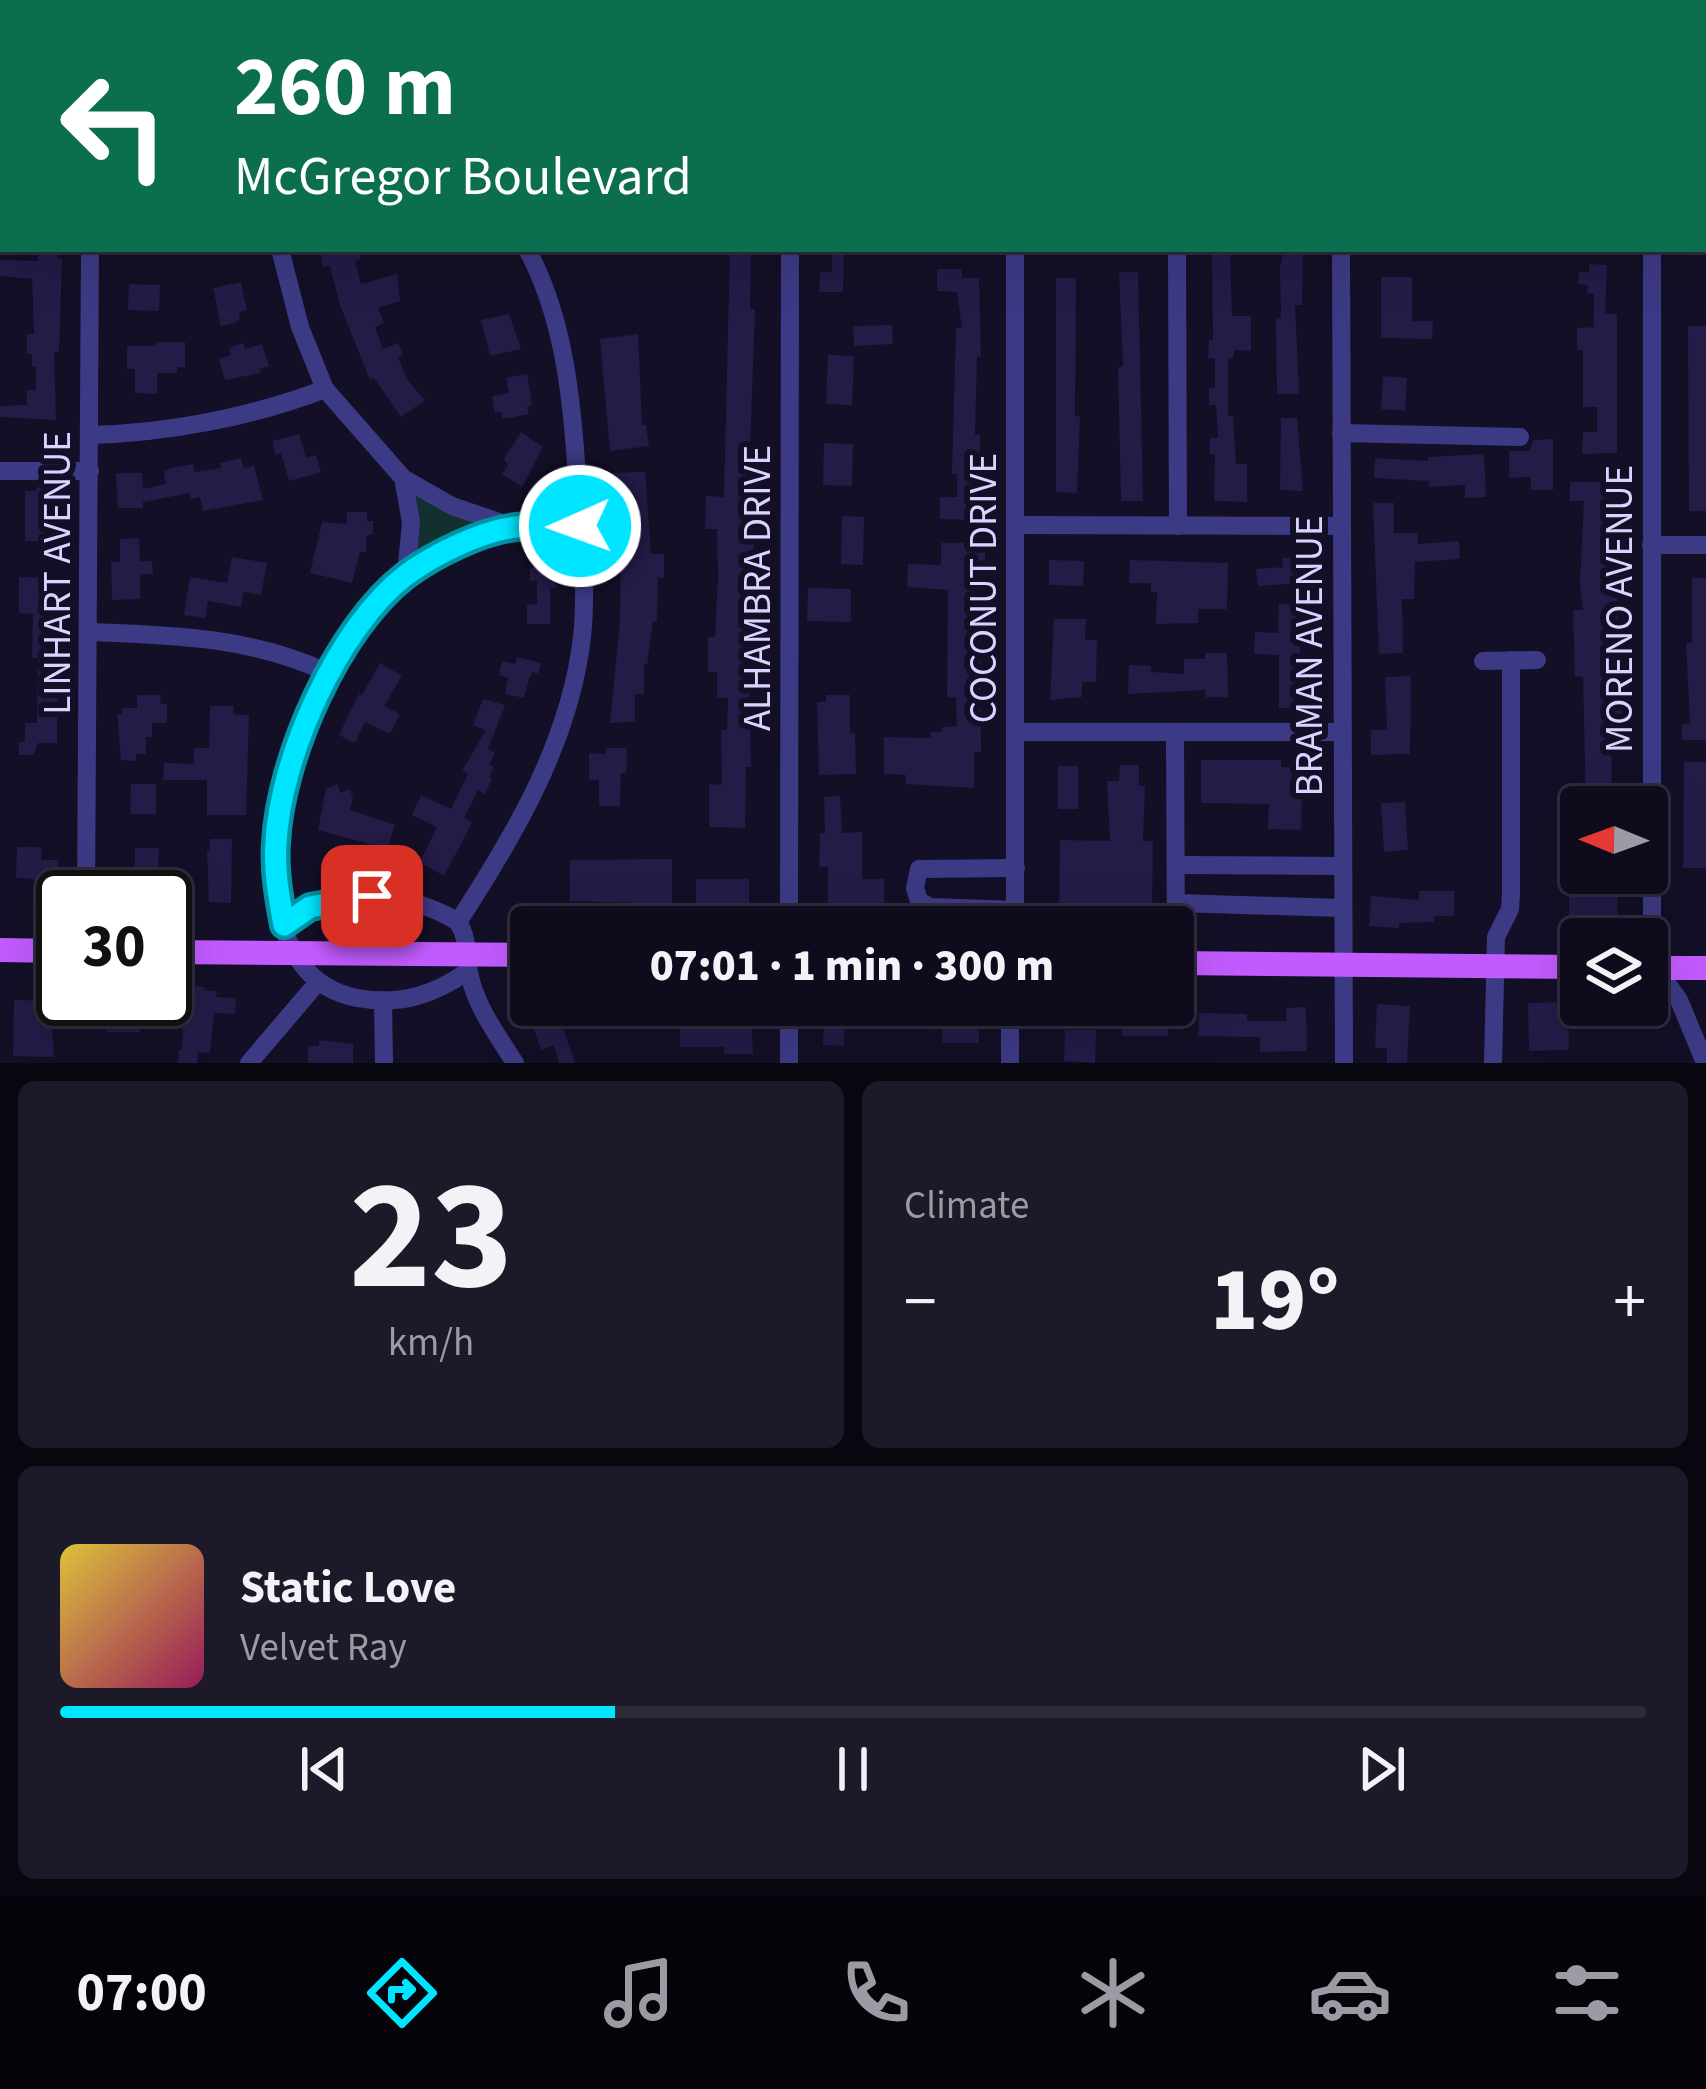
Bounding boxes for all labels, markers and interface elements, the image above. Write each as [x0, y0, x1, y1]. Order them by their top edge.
text: 260 m [234, 28, 456, 148]
icon: left [36, 48, 192, 204]
text: McGregor Boulevard [234, 139, 692, 216]
street label: LINHART AVENUE [30, 431, 86, 715]
street label: ALHAMBRA DRIVE [730, 445, 786, 731]
street label: COCONUT DRIVE [956, 453, 1012, 723]
position arrow [517, 463, 643, 589]
street label: MORENO AVENUE [1592, 465, 1648, 753]
street label: BRAMAN AVENUE [1282, 516, 1338, 796]
north arrow [1560, 786, 1668, 894]
map controls [1560, 786, 1668, 1026]
pin [321, 845, 423, 947]
icon: arrive [339, 863, 405, 929]
speed limit sign: 30 [36, 870, 192, 1026]
button: layers [1560, 918, 1668, 1026]
text: 07:01 · 1 min · 300 m [650, 934, 1054, 998]
text: 23 [349, 1126, 513, 1348]
text: Climate [904, 1178, 1029, 1234]
text: 19° [1210, 1237, 1340, 1365]
text: − [904, 1255, 937, 1349]
text: + [1613, 1255, 1646, 1349]
text: km/h [388, 1315, 474, 1371]
text: Static Love [240, 1556, 456, 1620]
text: Velvet Ray [240, 1620, 407, 1676]
icon: previous [291, 1736, 357, 1802]
icon: pause [820, 1736, 886, 1802]
icon: next [1349, 1736, 1415, 1802]
icon: directions [360, 1951, 444, 2035]
icon: music [597, 1951, 681, 2035]
icon: phone [834, 1951, 918, 2035]
icon: climate [1071, 1951, 1155, 2035]
icon: car [1308, 1951, 1392, 2035]
icon: filters [1545, 1951, 1629, 2035]
text: 07:00 [77, 1955, 207, 2032]

